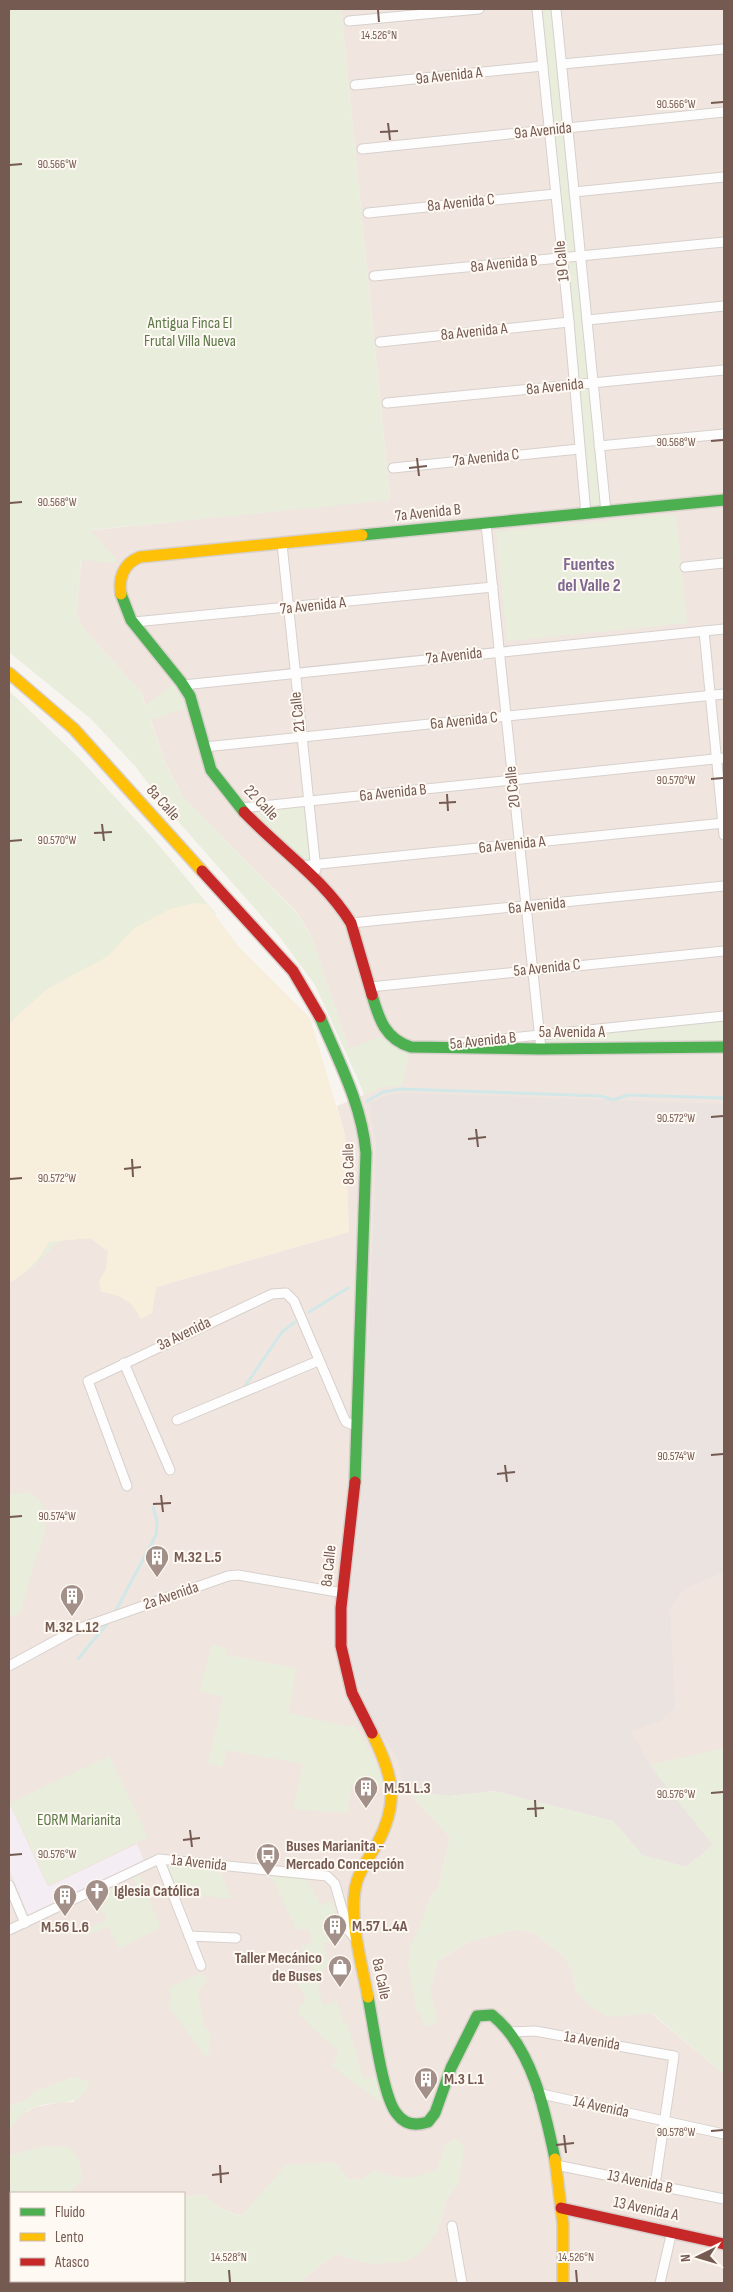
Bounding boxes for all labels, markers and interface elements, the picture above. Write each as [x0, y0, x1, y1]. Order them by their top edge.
text: 14.526°N [361, 28, 397, 43]
street label: 9a Avenida A [415, 63, 483, 89]
text: 90.566°W [656, 97, 696, 112]
street label: 9a Avenida [513, 119, 573, 143]
text: 90.566°W [37, 157, 77, 172]
street label: 8a Avenida C [426, 190, 496, 216]
street label: 19 Calle [550, 239, 574, 283]
street label: 8a Avenida B [470, 251, 538, 277]
park label: Antigua Finca El Frutal Villa Nueva [144, 314, 236, 351]
street label: 8a Avenida A [440, 319, 508, 345]
street label: 8a Avenida [525, 375, 585, 399]
text: 90.568°W [656, 435, 696, 450]
street label: 7a Avenida C [452, 445, 521, 471]
text: 90.568°W [37, 495, 77, 510]
street label: 7a Avenida B [394, 500, 462, 526]
district label: Fuentes del Valle 2 [557, 554, 621, 596]
street label: 7a Avenida A [279, 593, 347, 619]
street label: 7a Avenida [425, 644, 483, 668]
street label: 21 Calle [286, 691, 310, 733]
street label: 6a Avenida C [429, 708, 499, 734]
street label: 20 Calle [501, 765, 525, 809]
text: 90.570°W [657, 773, 696, 788]
street label: 6a Avenida B [359, 780, 427, 806]
street label: 8a Calle [142, 781, 184, 825]
street label: 22 Calle [240, 781, 282, 825]
street label: 6a Avenida A [478, 832, 546, 858]
text: 90.570°W [38, 833, 77, 848]
street label: 6a Avenida [507, 894, 567, 918]
street label: 5a Avenida C [513, 955, 582, 981]
street label: 5a Avenida A [539, 1023, 605, 1042]
street label: 5a Avenida B [449, 1028, 517, 1054]
text: 90.572°W [657, 1111, 695, 1126]
street label: 8a Calle [339, 1143, 359, 1185]
text: 90.572°W [38, 1171, 76, 1186]
street label: 3a Avenida [154, 1313, 214, 1355]
text: 90.574°W [657, 1449, 695, 1464]
text: 90.574°W [38, 1509, 76, 1524]
building icon: M.32 L.5 [144, 1544, 170, 1578]
street label: 8a Calle [317, 1544, 341, 1588]
place label: M.32 L.5 [174, 1548, 222, 1567]
street label: 2a Avenida [141, 1578, 201, 1614]
building icon: M.32 L.12 [59, 1583, 85, 1617]
place label: M.32 L.12 [45, 1618, 99, 1637]
building icon: M.51 L.3 [353, 1775, 379, 1809]
place label: M.51 L.3 [384, 1779, 431, 1798]
text: 90.576°W [657, 1787, 696, 1802]
park label: EORM Marianita [37, 1811, 121, 1830]
place label: Buses Marianita - Mercado Concepción [286, 1837, 404, 1874]
bus stop icon: Buses Marianita - Mercado Concepción [255, 1842, 281, 1876]
text: 90.576°W [38, 1847, 77, 1862]
street label: 1a Avenida [170, 1851, 228, 1875]
church icon: Iglesia Católica [84, 1878, 110, 1912]
place label: Iglesia Católica [114, 1882, 199, 1901]
building icon: M.56 L.6 [52, 1883, 78, 1917]
building icon: M.57 L.4A [322, 1913, 348, 1947]
place label: M.57 L.4A [352, 1917, 408, 1936]
place label: M.56 L.6 [41, 1918, 89, 1937]
place label: Taller Mecánico de Buses [235, 1949, 322, 1986]
shop icon: Taller Mecánico de Buses [327, 1954, 353, 1988]
street label: 8a Calle [367, 1957, 395, 2001]
street label: 1a Avenida [563, 2027, 621, 2055]
building icon: M.3 L.1 [413, 2066, 439, 2100]
place label: M.3 L.1 [444, 2070, 485, 2089]
street label: 14 Avenida [571, 2092, 631, 2122]
text: 90.578°W [657, 2125, 695, 2140]
street label: 13 Avenida B [606, 2166, 674, 2198]
legend [10, 2192, 185, 2282]
street label: 13 Avenida A [612, 2193, 680, 2225]
text: Fluido [55, 2203, 85, 2222]
text: Lento [55, 2228, 84, 2247]
north arrow [673, 2232, 723, 2282]
text: 14.528°N [211, 2250, 247, 2265]
text: 14.526°N [558, 2250, 594, 2265]
text: Atasco [54, 2253, 89, 2272]
text: N [677, 2254, 694, 2263]

